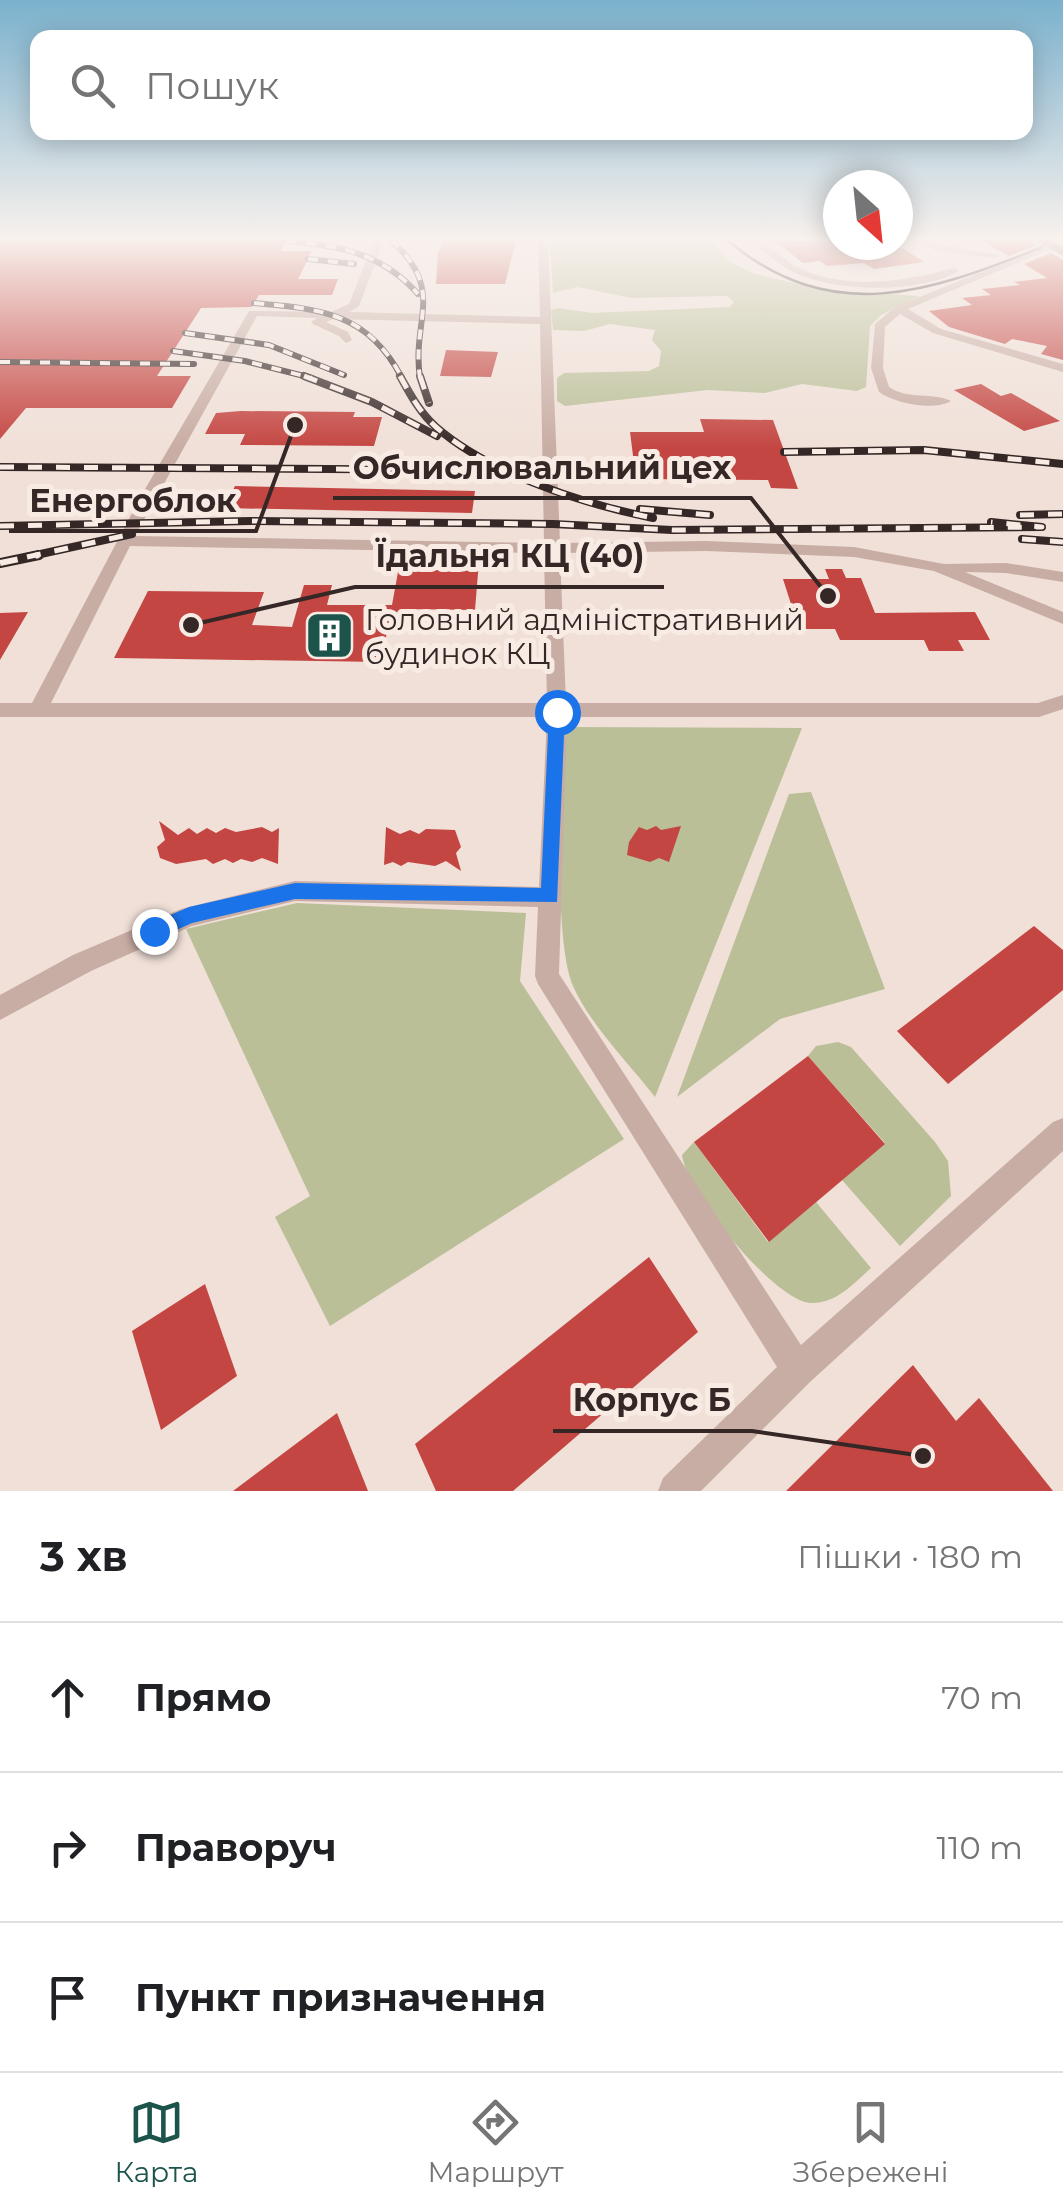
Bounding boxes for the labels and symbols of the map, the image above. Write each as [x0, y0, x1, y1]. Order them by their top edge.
north arrow [823, 170, 913, 260]
callout: Обчислювальний цех [333, 436, 751, 498]
text: Обчислювальний цех [353, 448, 731, 487]
callout: Енергоблок [9, 469, 256, 531]
text: Енергоблок [29, 481, 237, 520]
callout: Їдальня КЦ (40) [355, 525, 664, 587]
text: Їдальня КЦ (40) [374, 536, 645, 575]
place label: Головний адміністративний будинок КЦ [365, 601, 804, 672]
building icon: Головний адміністративний будинок КЦ [304, 610, 356, 662]
route start [535, 690, 581, 736]
route end [132, 909, 178, 955]
callout: Корпус Б [553, 1369, 752, 1431]
text: Корпус Б [573, 1380, 731, 1419]

